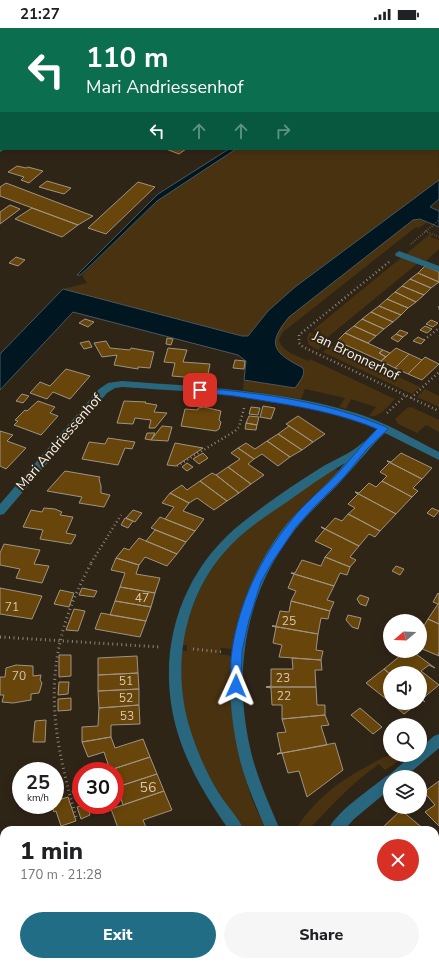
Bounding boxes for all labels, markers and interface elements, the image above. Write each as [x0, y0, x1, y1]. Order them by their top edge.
text: 21:27 [20, 4, 60, 24]
text: 110 m [86, 39, 169, 77]
icon: left [20, 44, 72, 96]
text: Mari Andriessenhof [86, 75, 243, 99]
icon: left [146, 120, 168, 142]
icon: ahead [188, 120, 210, 142]
icon: ahead [230, 120, 252, 142]
icon: right [272, 120, 294, 142]
street label: Jan Bronnerhof [309, 326, 403, 385]
pin [183, 373, 217, 407]
icon: arrive [189, 379, 211, 401]
street label: Mari Andriessenhof [12, 389, 107, 494]
house number: 47 [135, 590, 149, 606]
house number: 71 [5, 599, 19, 615]
house number: 25 [282, 613, 296, 629]
north arrow [383, 614, 427, 658]
map controls [383, 614, 427, 814]
position arrow [215, 665, 257, 707]
button: sound [383, 666, 427, 710]
house number: 70 [12, 668, 26, 684]
house number: 23 [276, 670, 290, 686]
house number: 51 [119, 673, 133, 689]
house number: 22 [277, 688, 291, 704]
house number: 52 [119, 690, 133, 706]
house number: 53 [120, 708, 134, 724]
button: search [383, 718, 427, 762]
speed limit sign: 30 [72, 762, 124, 814]
text: 25 [26, 769, 50, 796]
button: layers [383, 770, 427, 814]
house number: 56 [140, 778, 156, 797]
text: km/h [27, 791, 49, 805]
text: 1 min [20, 835, 83, 867]
button: close [377, 839, 419, 881]
text: 170 m · 21:28 [20, 866, 102, 884]
button: Exit [20, 912, 216, 958]
button: Share [224, 912, 419, 958]

